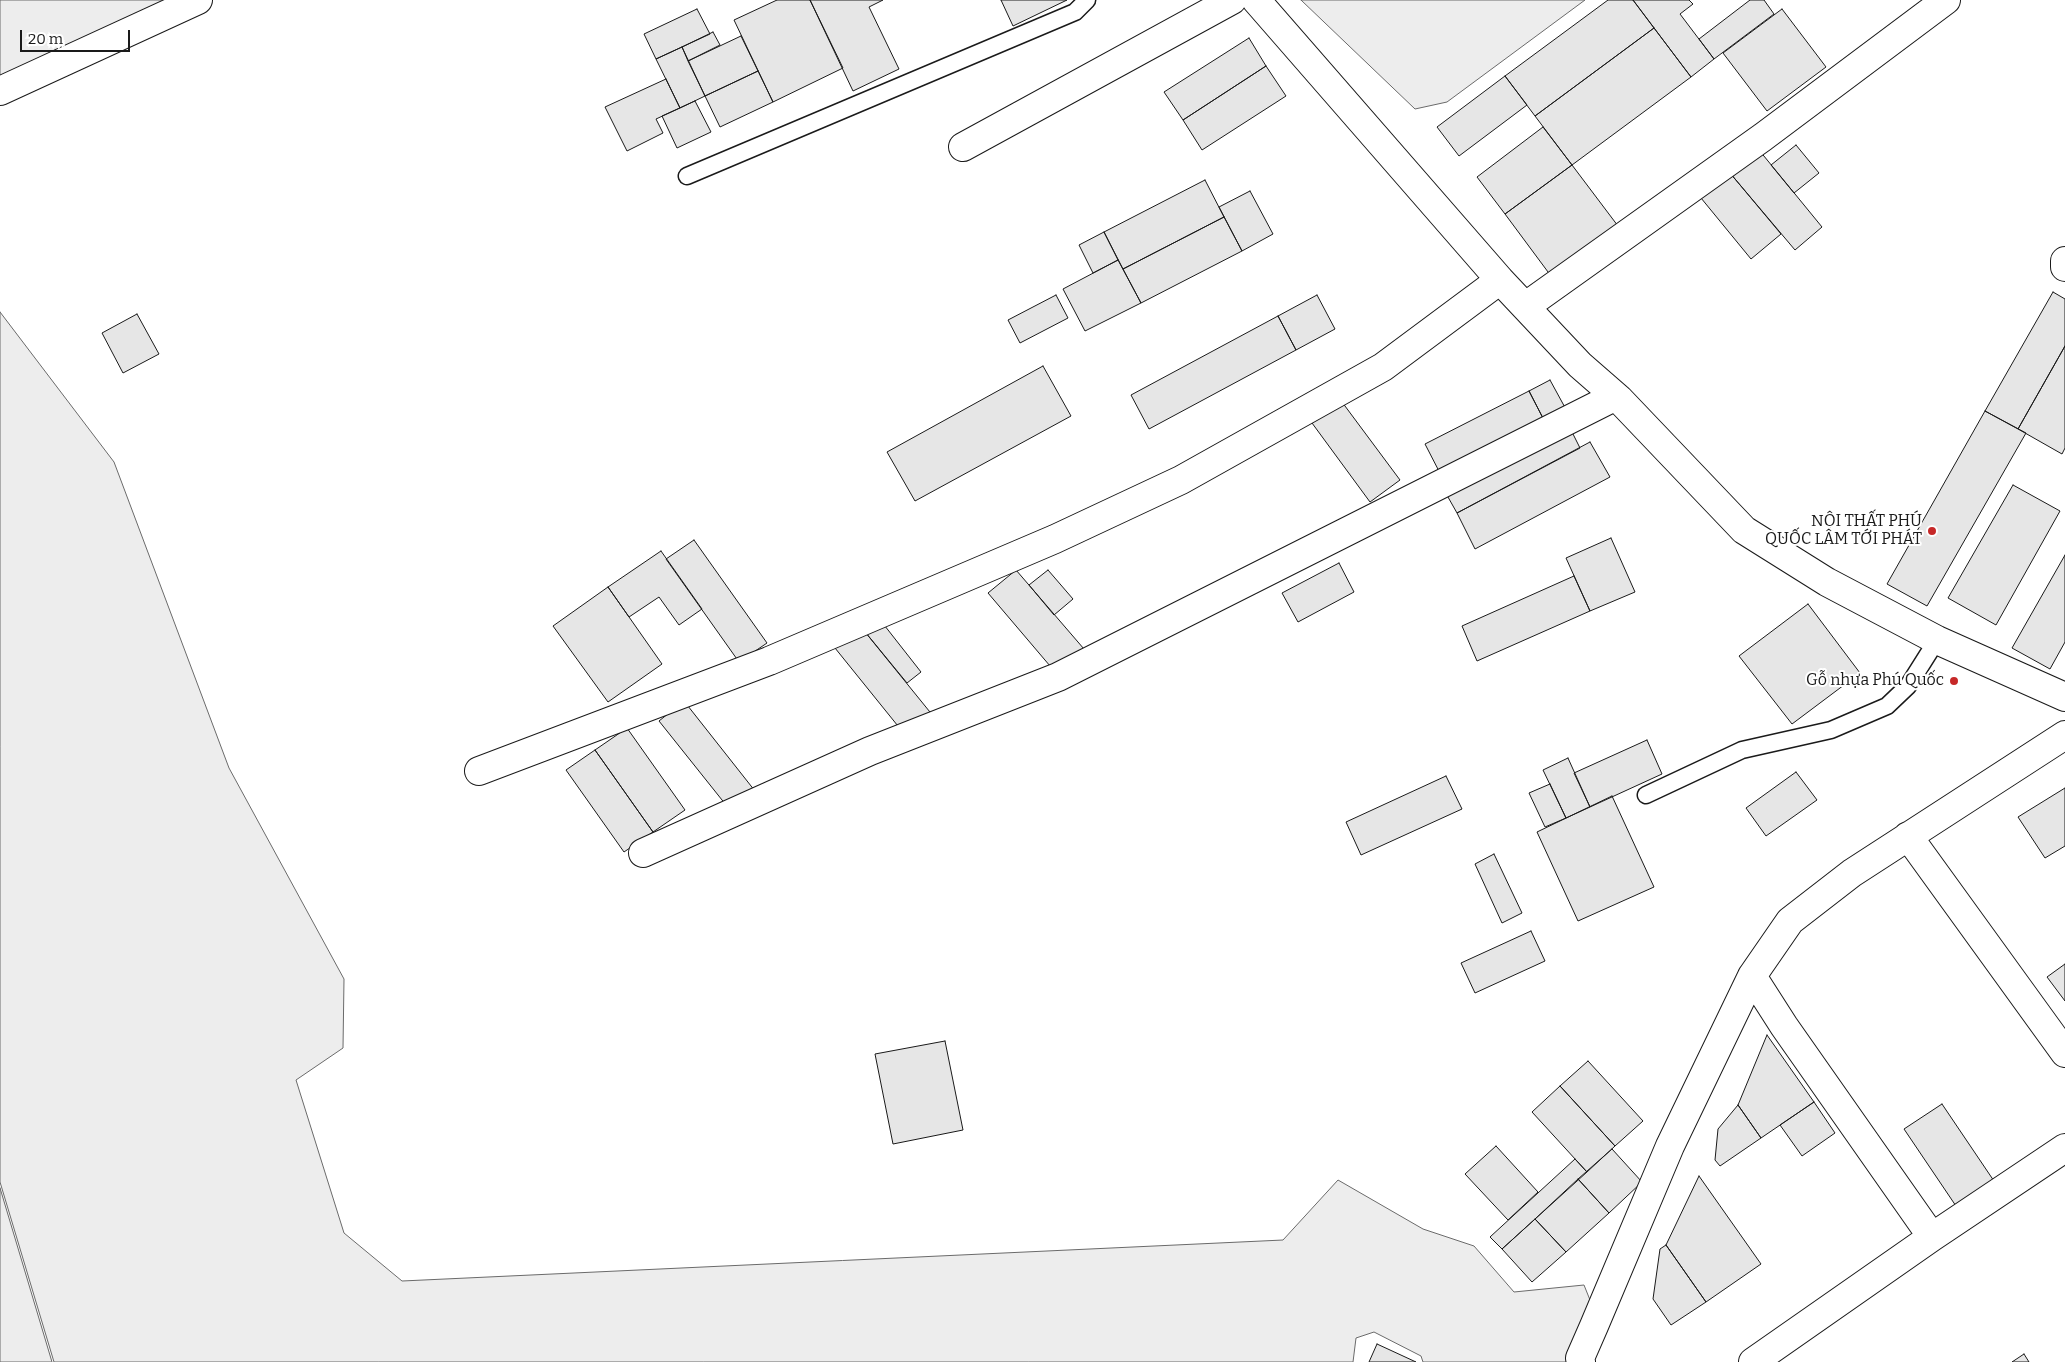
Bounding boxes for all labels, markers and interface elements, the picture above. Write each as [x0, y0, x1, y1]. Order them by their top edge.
scale bar [22, 20, 132, 52]
text: 20 m [28, 30, 63, 48]
place label: NỘI THẤT PHÚ QUỐC LÂM TỚI PHÁT [1765, 512, 1922, 550]
marker: NỘI THẤT PHÚ QUỐC LÂM TỚI PHÁT [1926, 525, 1938, 537]
place label: Gỗ nhựa Phú Quốc [1806, 671, 1944, 691]
marker: Gỗ nhựa Phú Quốc [1948, 675, 1960, 687]

